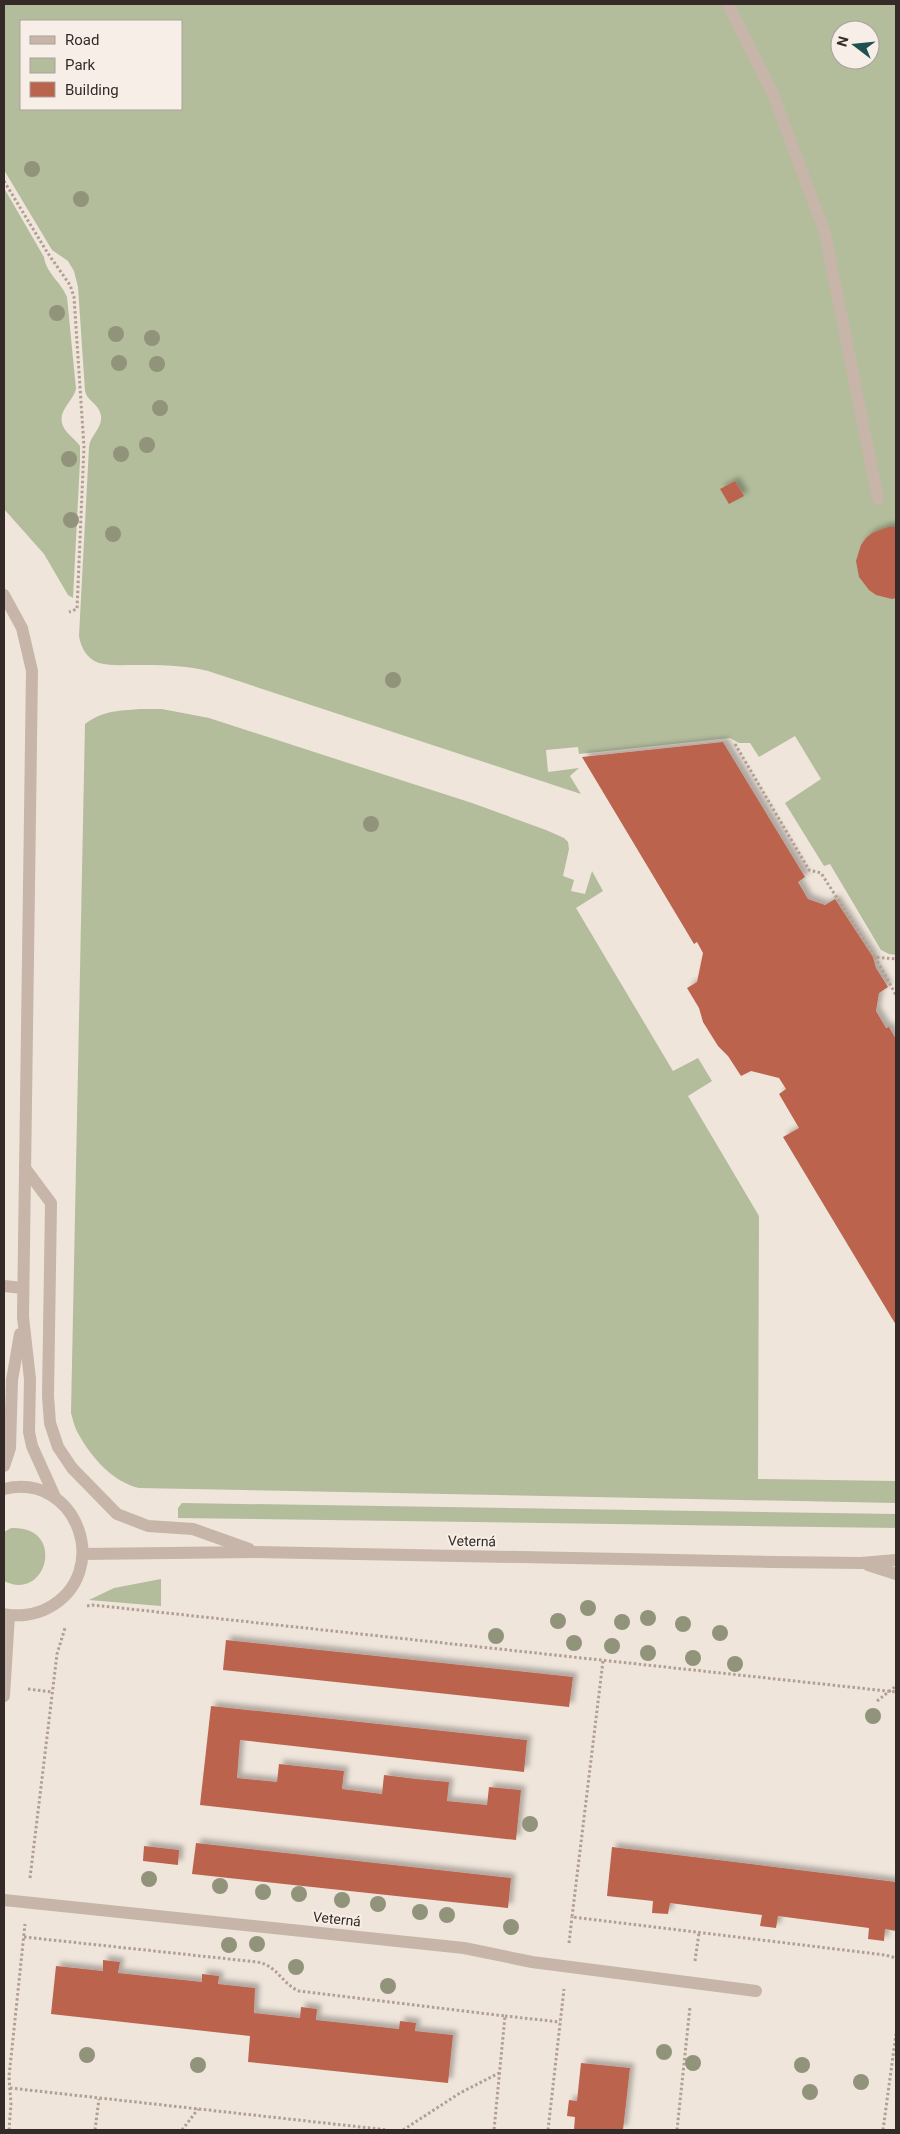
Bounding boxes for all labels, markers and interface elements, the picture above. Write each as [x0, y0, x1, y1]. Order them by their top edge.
legend [20, 20, 182, 110]
north arrow [830, 20, 880, 70]
text: Road [65, 31, 99, 49]
text: N [833, 34, 852, 48]
text: Park [65, 56, 96, 74]
text: Building [65, 81, 119, 99]
street label: Veterná [448, 1533, 496, 1549]
street label: Veterná [312, 1909, 362, 1929]

